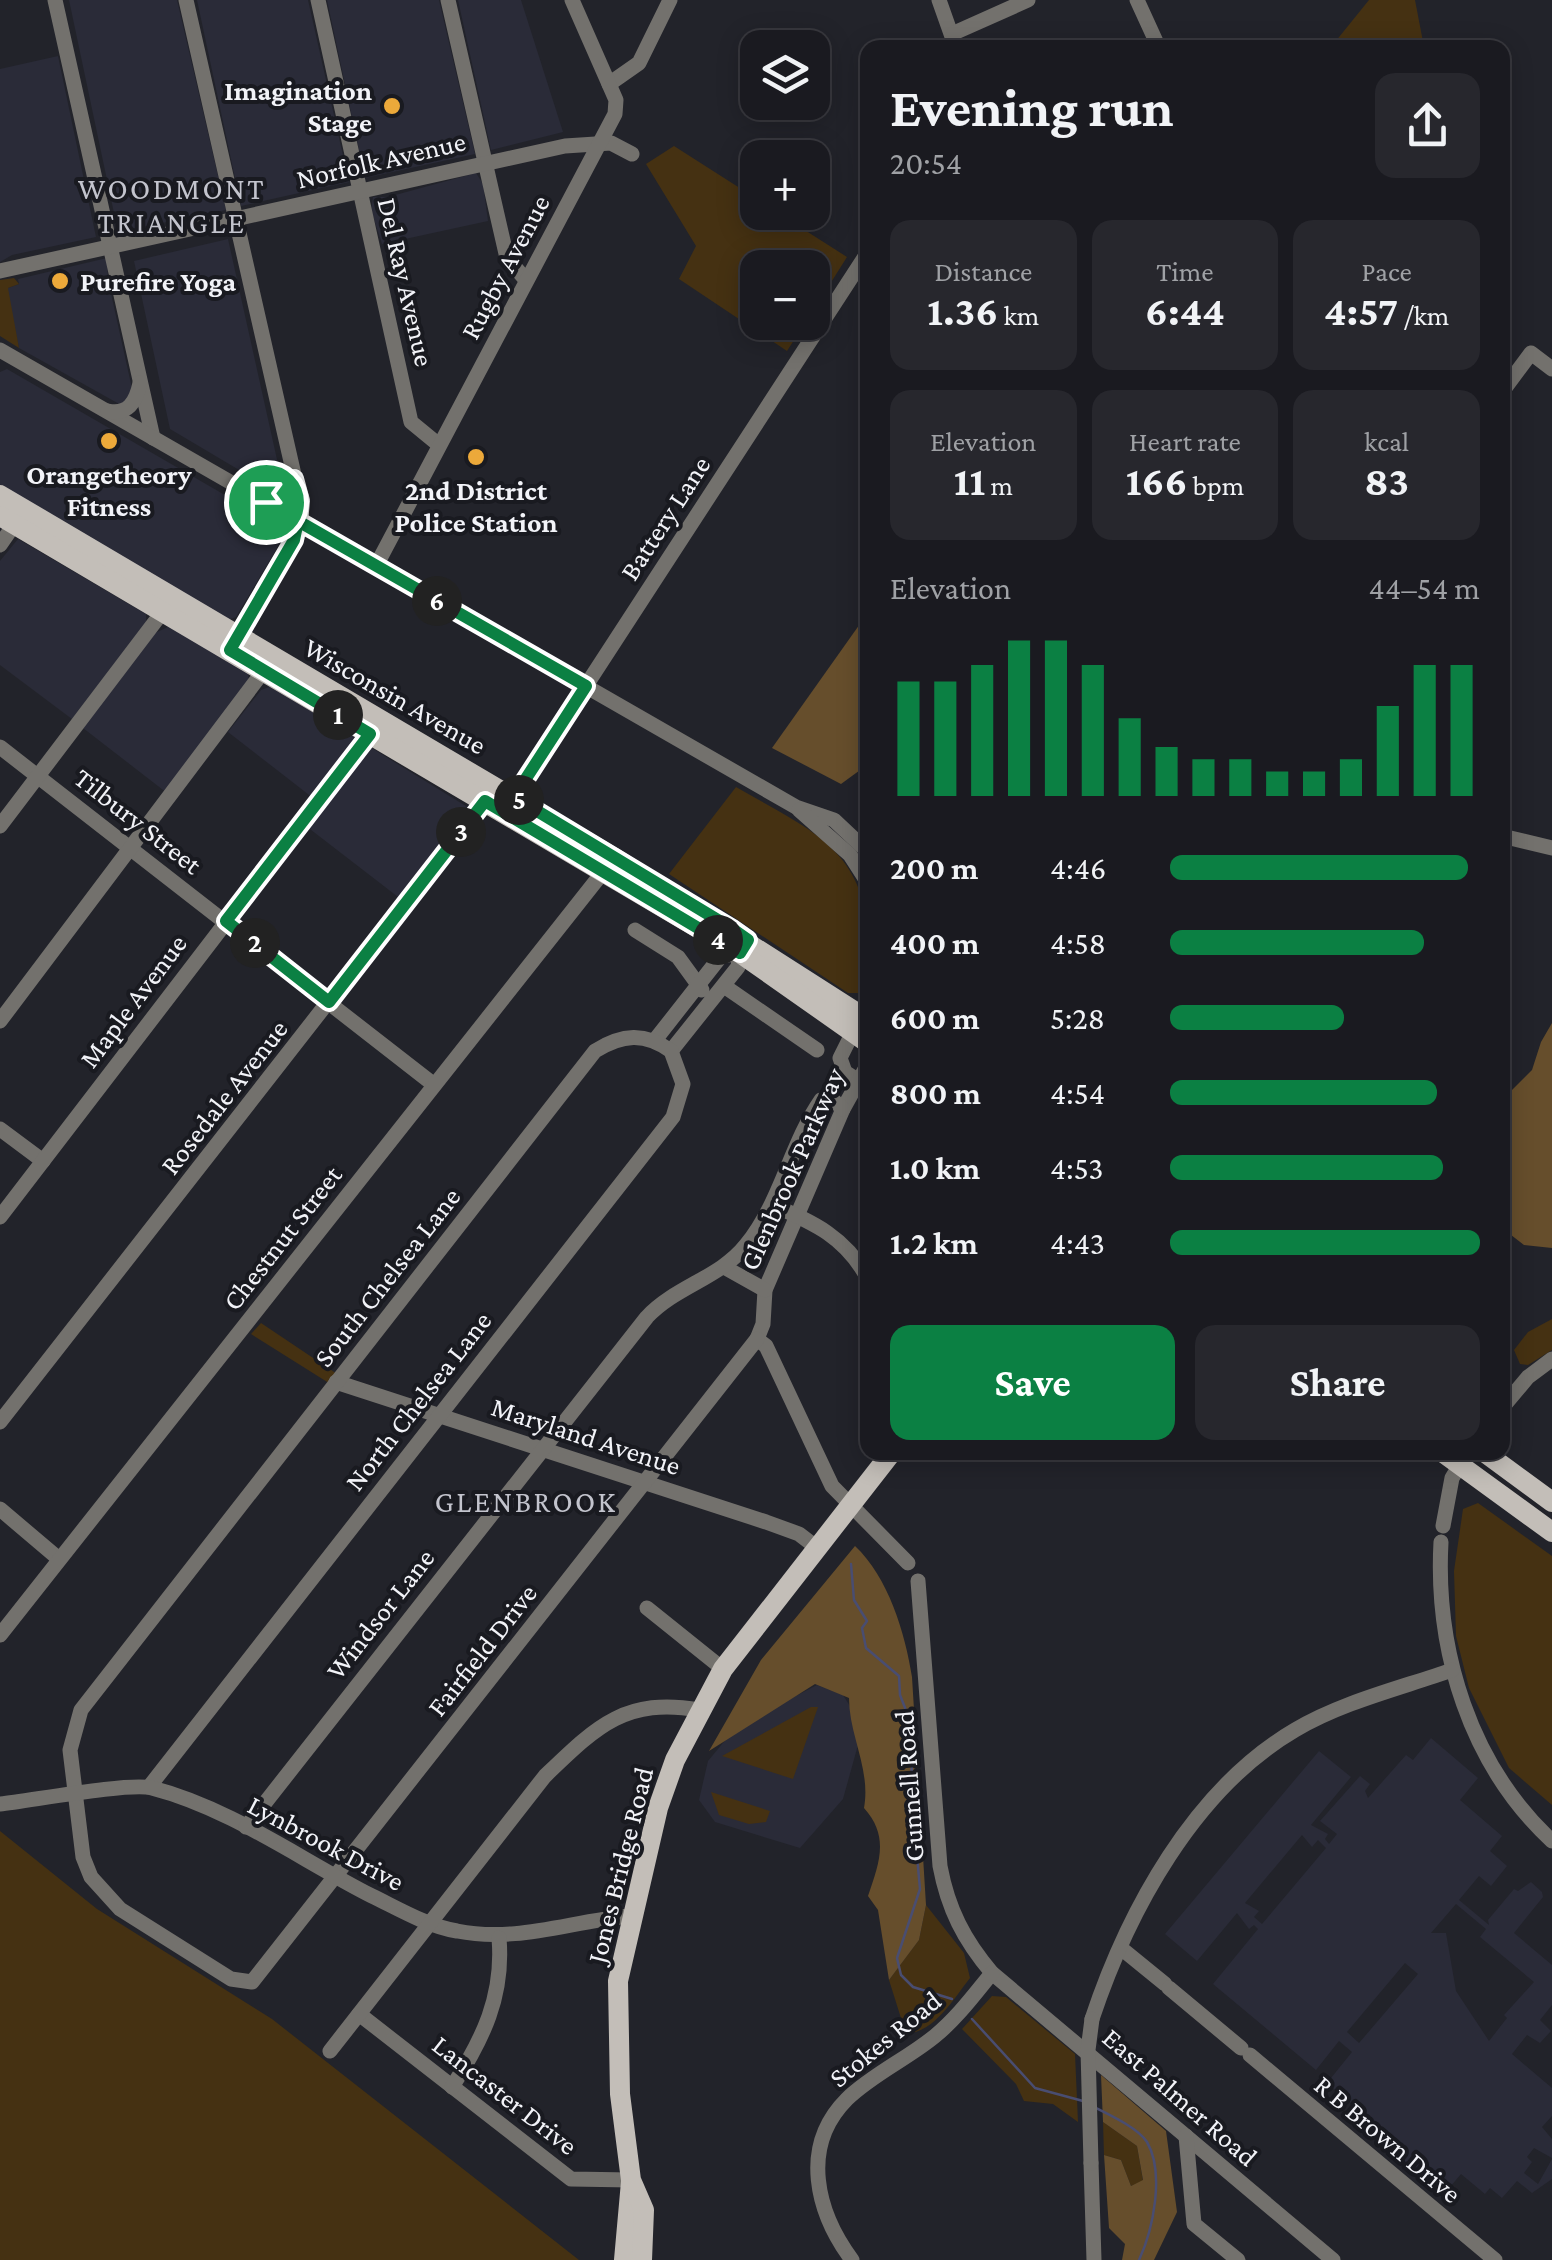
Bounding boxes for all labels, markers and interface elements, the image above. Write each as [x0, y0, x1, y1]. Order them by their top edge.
map controls [740, 30, 830, 340]
button: layers [740, 30, 830, 120]
button: share [1375, 73, 1480, 178]
place label: Imagination Stage [224, 75, 372, 138]
text: Evening run [890, 77, 1174, 138]
marker: Imagination Stage [381, 95, 403, 117]
street label: Norfolk Avenue [293, 125, 469, 195]
button: + [740, 140, 830, 230]
text: 20:54 [890, 145, 962, 181]
district label: WOODMONT TRIANGLE [78, 172, 266, 239]
street label: Rugby Avenue [454, 190, 556, 344]
street label: Del Ray Avenue [372, 195, 440, 369]
button: − [740, 250, 830, 340]
text: Distance [934, 256, 1032, 287]
text: Time [1156, 256, 1214, 287]
text: Pace [1361, 256, 1412, 287]
place label: Purefire Yoga [80, 266, 237, 297]
marker: Purefire Yoga [49, 270, 71, 292]
text: 1.36 [927, 287, 998, 334]
text: 6:44 [1145, 287, 1225, 334]
text: 4:57 [1324, 287, 1398, 334]
text: km [998, 300, 1039, 331]
text: /km [1398, 300, 1449, 331]
text: Elevation [930, 426, 1036, 457]
text: Heart rate [1129, 426, 1241, 457]
text: kcal [1364, 426, 1409, 457]
marker: Orangetheory Fitness [98, 430, 120, 452]
marker: 2nd District Police Station [465, 446, 487, 468]
street label: Battery Lane [614, 450, 716, 586]
text: 11 [954, 457, 985, 504]
text: 166 [1126, 457, 1187, 504]
text: 83 [1364, 457, 1409, 504]
place label: Orangetheory Fitness [26, 459, 192, 522]
pin [224, 460, 309, 545]
text: m [985, 470, 1013, 501]
text: bpm [1187, 470, 1244, 501]
icon: arrive [239, 475, 294, 530]
place label: 2nd District Police Station [394, 475, 558, 538]
text: Elevation [890, 570, 1011, 606]
text: 44–54 m [1369, 570, 1480, 606]
pin: 6 [412, 576, 462, 626]
text: 6 [429, 585, 445, 616]
street label: Wisconsin Avenue [298, 631, 492, 761]
pin: 1 [313, 690, 363, 740]
text: 1 [333, 699, 343, 730]
street label: Tilbury Street [68, 762, 208, 881]
pin: 5 [494, 775, 544, 825]
text: 5 [512, 784, 526, 815]
pin: 3 [436, 807, 486, 857]
text: 3 [454, 816, 468, 847]
text: 200 m [890, 850, 978, 886]
text: 4:46 [1050, 850, 1106, 886]
pin: 4 [693, 915, 743, 965]
pin: 2 [230, 918, 280, 968]
text: 4 [710, 924, 726, 955]
text: 400 m [890, 925, 979, 961]
text: 4:58 [1050, 925, 1106, 961]
text: 2 [248, 927, 262, 958]
street label: Maple Avenue [73, 928, 193, 1074]
text: 600 m [890, 1000, 980, 1036]
text: 5:28 [1050, 1000, 1105, 1036]
street label: Rosedale Avenue [154, 1014, 294, 1180]
street label: Glenbrook Parkway [734, 1062, 851, 1275]
text: 800 m [890, 1075, 981, 1111]
text: 4:54 [1050, 1075, 1105, 1111]
text: 1.0 km [890, 1150, 980, 1186]
text: 4:53 [1050, 1150, 1103, 1186]
street label: Chestnut Street [216, 1159, 348, 1316]
street label: South Chelsea Lane [308, 1181, 466, 1373]
text: 1.2 km [890, 1225, 978, 1261]
text: 4:43 [1050, 1225, 1105, 1261]
street label: North Chelsea Lane [338, 1305, 498, 1497]
button: Save [890, 1325, 1175, 1440]
button: Share [1195, 1325, 1480, 1440]
street label: Maryland Avenue [488, 1391, 684, 1481]
district label: GLENBROOK [435, 1485, 617, 1518]
street label: Windsor Lane [320, 1543, 440, 1685]
street label: Fairfield Drive [421, 1578, 543, 1722]
street label: Gunnell Road [888, 1709, 930, 1863]
street label: Jones Bridge Road [580, 1764, 659, 1969]
street label: Lynbrook Drive [243, 1789, 409, 1897]
street label: Stokes Road [823, 1984, 947, 2093]
street label: East Palmer Road [1096, 2022, 1264, 2173]
street label: Lancaster Drive [426, 2029, 584, 2161]
street label: R B Brown Drive [1308, 2069, 1468, 2209]

